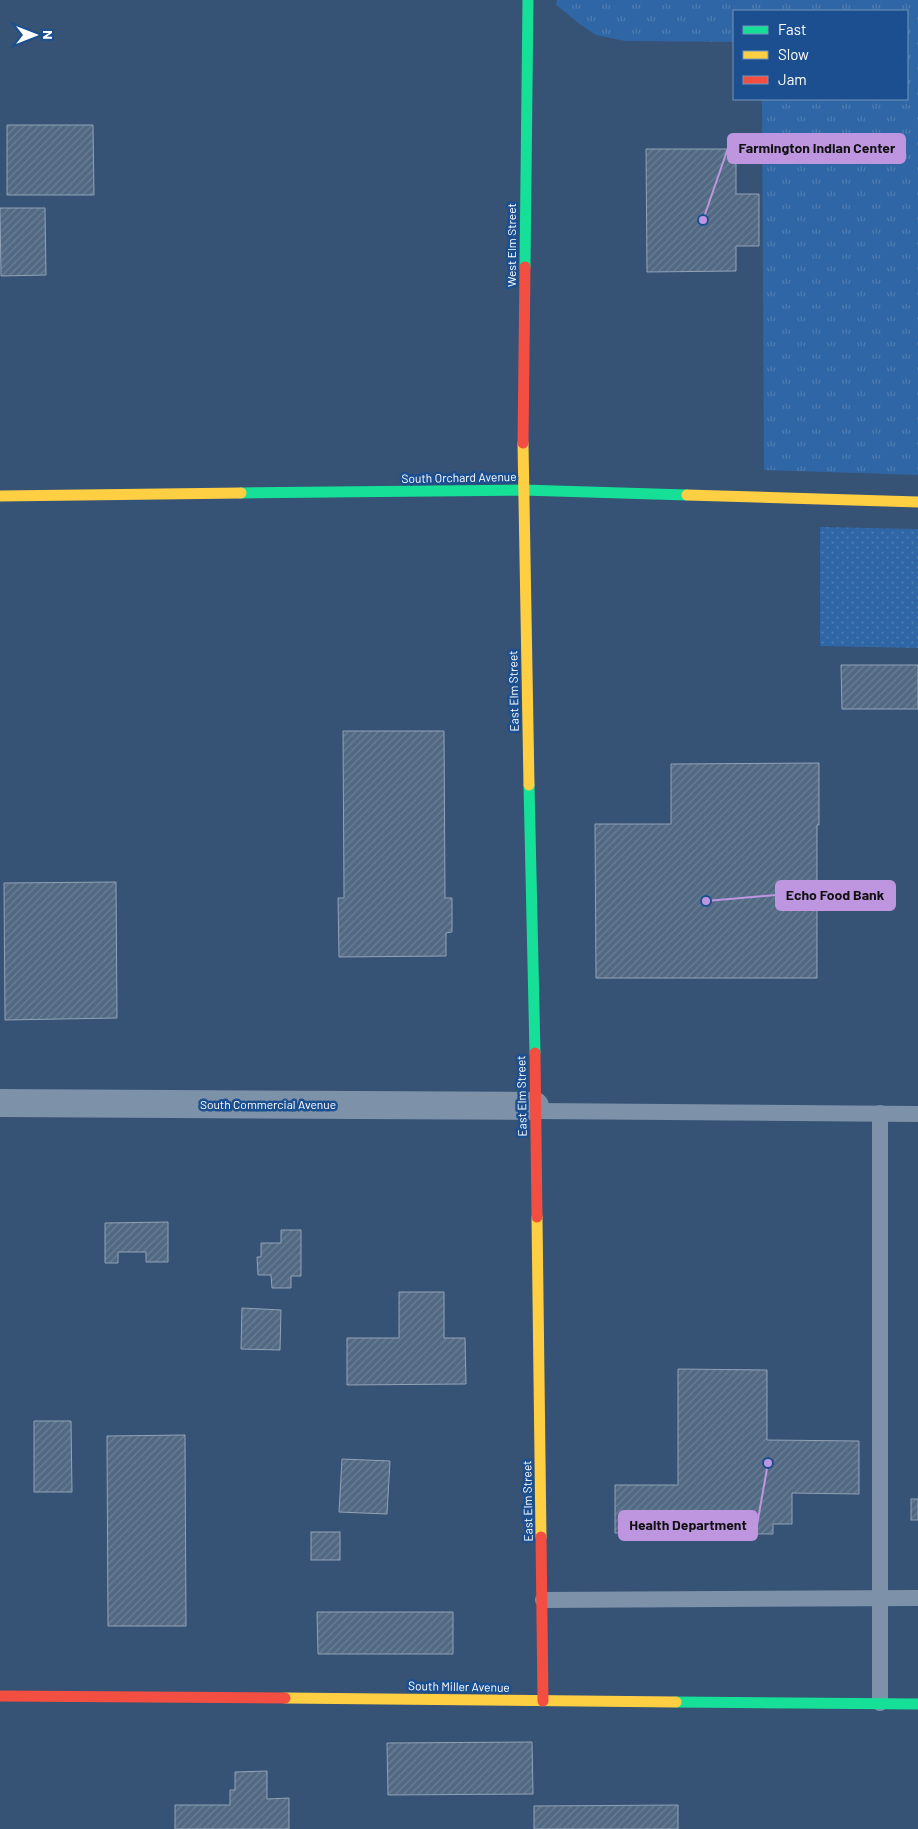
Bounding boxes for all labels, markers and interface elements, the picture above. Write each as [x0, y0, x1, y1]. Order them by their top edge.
north arrow [10, 10, 60, 60]
legend [733, 10, 908, 100]
text: Fast [778, 20, 806, 38]
text: N [40, 30, 57, 40]
text: Slow [778, 45, 809, 63]
text: Jam [778, 70, 807, 88]
callout: Farmington Indian Center [728, 134, 905, 163]
text: Farmington Indian Center [739, 139, 896, 156]
street label: West Elm Street [504, 203, 518, 287]
street label: South Orchard Avenue [401, 469, 517, 485]
street label: East Elm Street [505, 650, 521, 732]
callout: Echo Food Bank [776, 881, 895, 910]
text: Echo Food Bank [786, 886, 885, 903]
street label: East Elm Street [513, 1055, 529, 1137]
street label: South Commercial Avenue [200, 1097, 336, 1111]
street label: East Elm Street [519, 1460, 535, 1542]
callout: Health Department [619, 1511, 757, 1540]
text: Health Department [629, 1516, 747, 1533]
street label: South Miller Avenue [408, 1678, 510, 1694]

